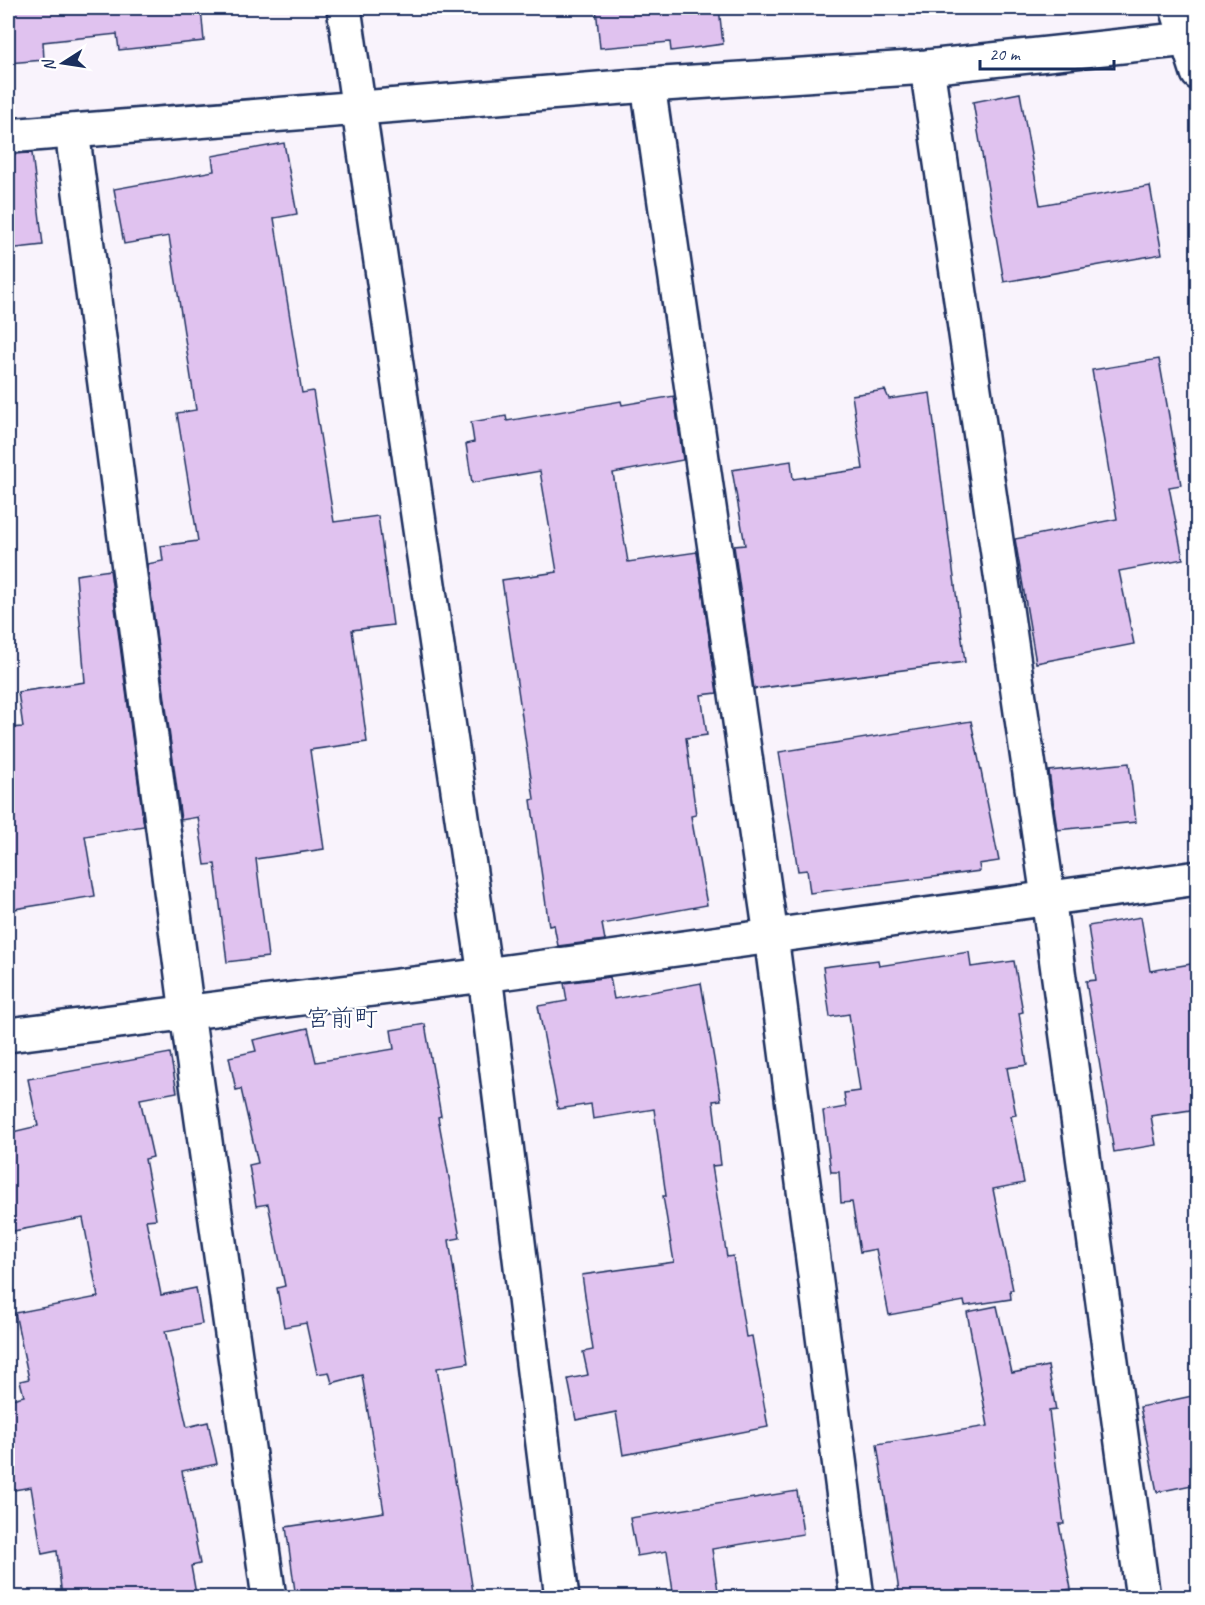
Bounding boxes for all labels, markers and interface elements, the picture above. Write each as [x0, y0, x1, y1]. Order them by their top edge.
north arrow [33, 33, 93, 93]
scale bar [980, 33, 1114, 71]
text: 20 m [989, 43, 1022, 65]
text: N [38, 56, 60, 73]
district label: 宮前町 [306, 1003, 378, 1033]

